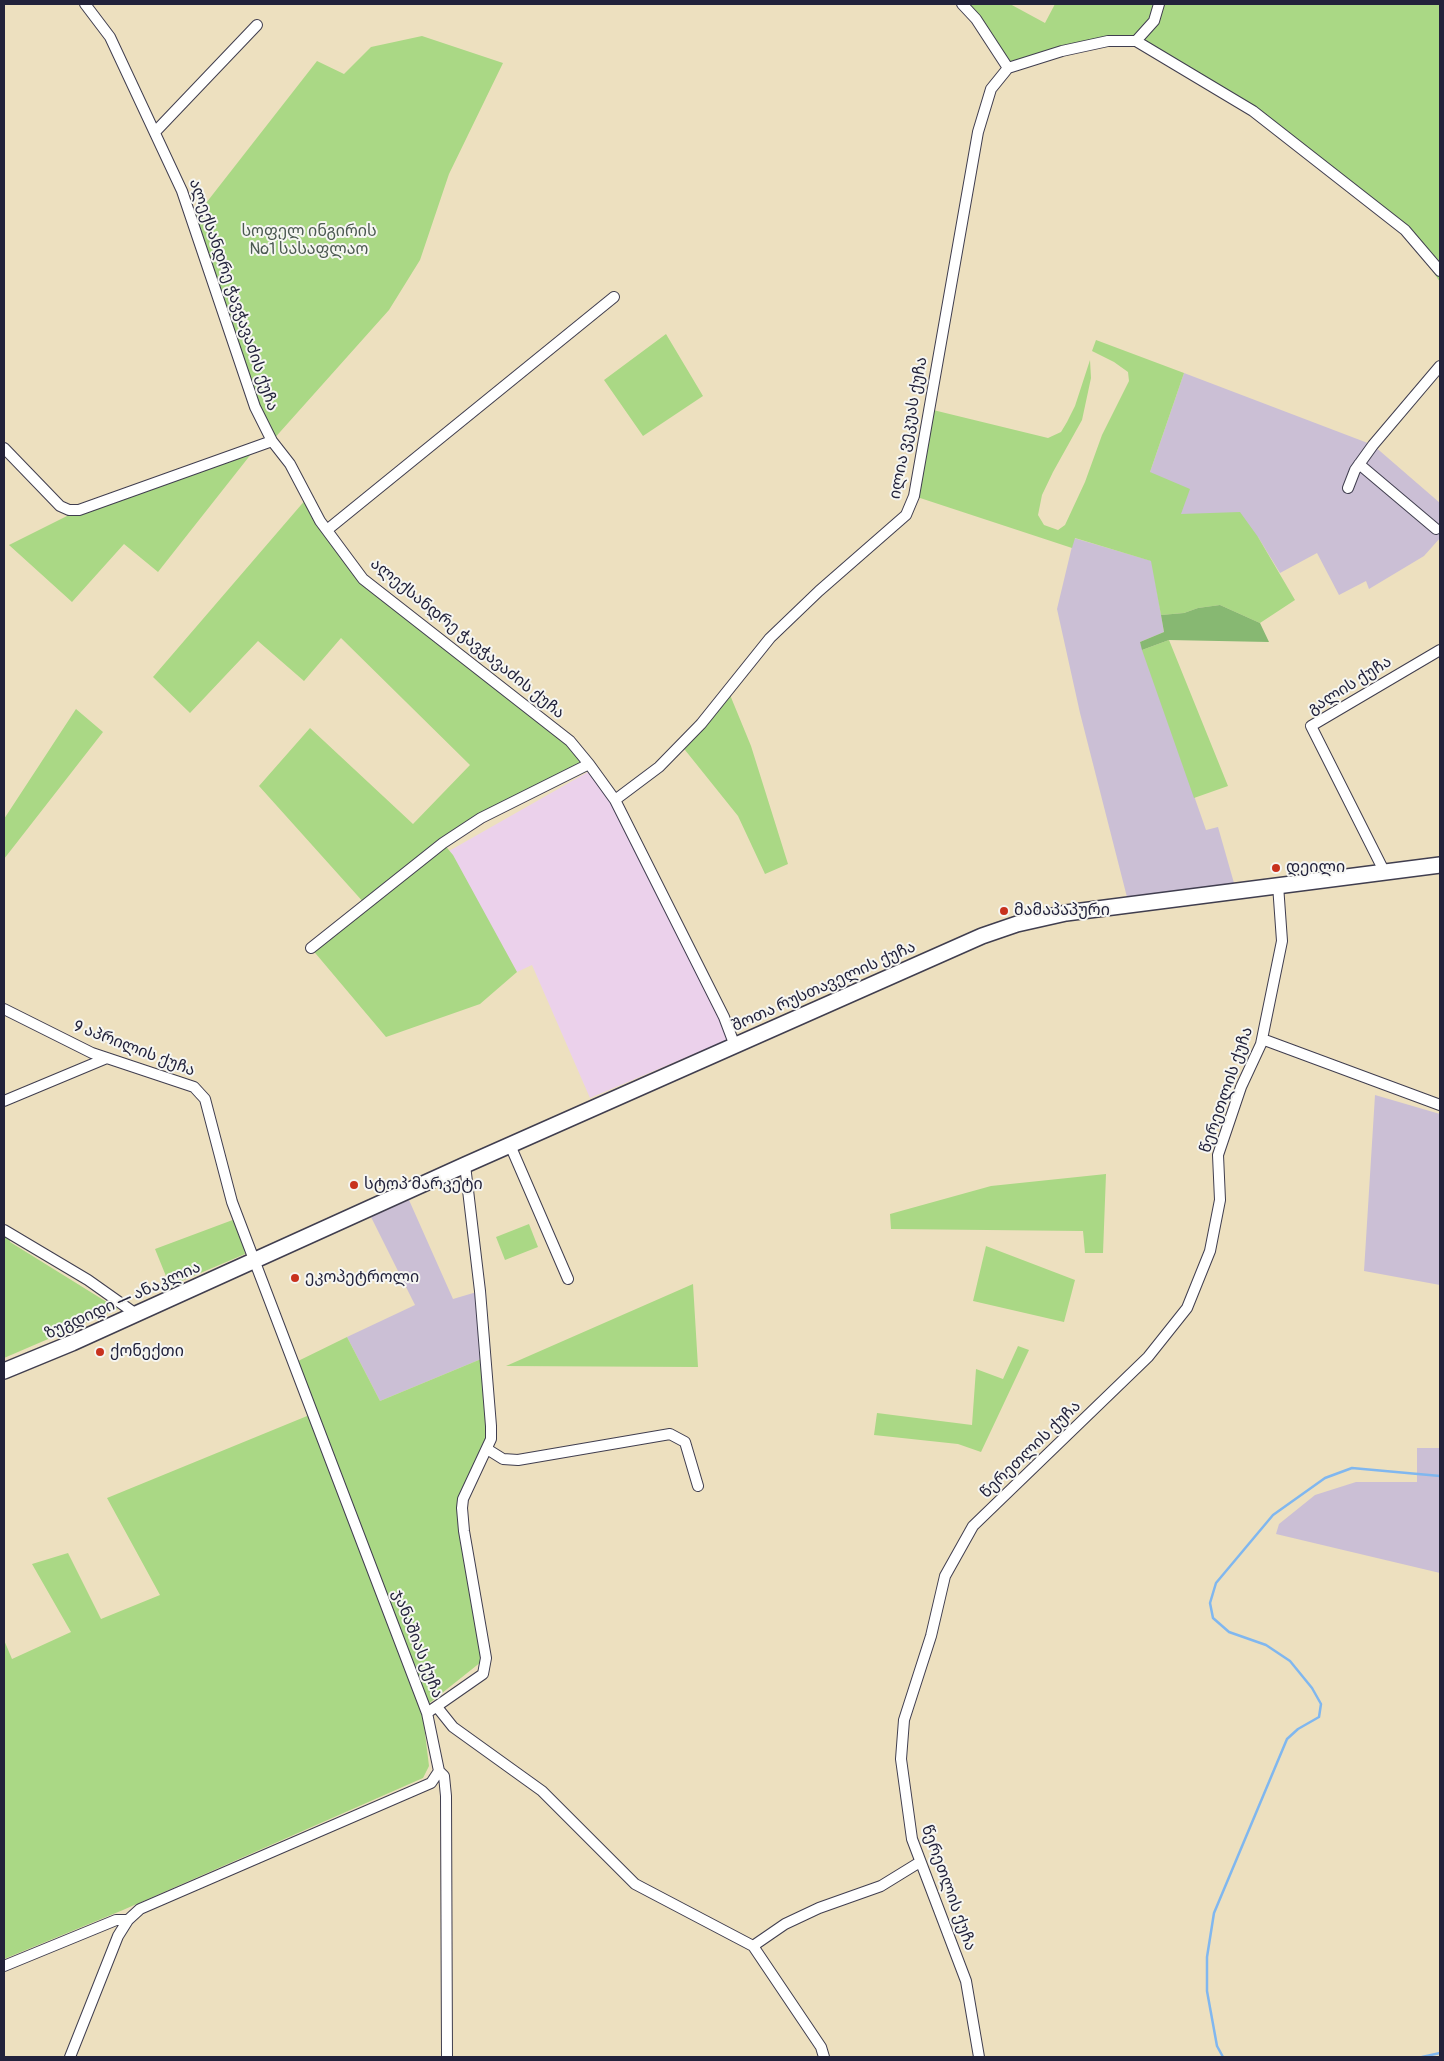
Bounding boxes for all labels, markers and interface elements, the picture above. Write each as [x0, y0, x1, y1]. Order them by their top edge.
street label: ალექსანდრე ჭავჭავაძის ქუჩა [184, 176, 282, 414]
park label: სოფელ ინგირის №1 სასაფლაო [241, 222, 377, 260]
street label: ილია ვეკუას ქუჩა [886, 355, 932, 501]
street label: ალექსანდრე ჭავჭავაძის ქუჩა [366, 555, 568, 723]
street label: გალის ქუჩა [1305, 653, 1395, 719]
place label: დეილი [1286, 858, 1345, 878]
marker: დეილი [1270, 862, 1282, 874]
place label: მამაპაპური [1014, 901, 1110, 921]
marker: მამაპაპური [998, 905, 1010, 917]
street label: შოთა რუსთაველის ქუჩა [729, 938, 919, 1036]
street label: 9 აპრილის ქუჩა [70, 1017, 198, 1081]
street label: წერეთლის ქუჩა [1196, 1024, 1258, 1156]
place label: სტოპ მარკეტი [364, 1175, 483, 1195]
marker: სტოპ მარკეტი [348, 1179, 360, 1191]
street label: ზუგდიდი — ანაკლია [42, 1258, 204, 1344]
place label: ეკოპეტროლი [305, 1268, 419, 1288]
marker: ეკოპეტროლი [289, 1272, 301, 1284]
place label: ქონექთი [110, 1342, 184, 1362]
marker: ქონექთი [94, 1346, 106, 1358]
street label: წერეთლის ქუჩა [977, 1397, 1085, 1503]
street label: ჯანაშიას ქუჩა [388, 1587, 446, 1701]
street label: წერეთლის ქუჩა [916, 1823, 980, 1953]

